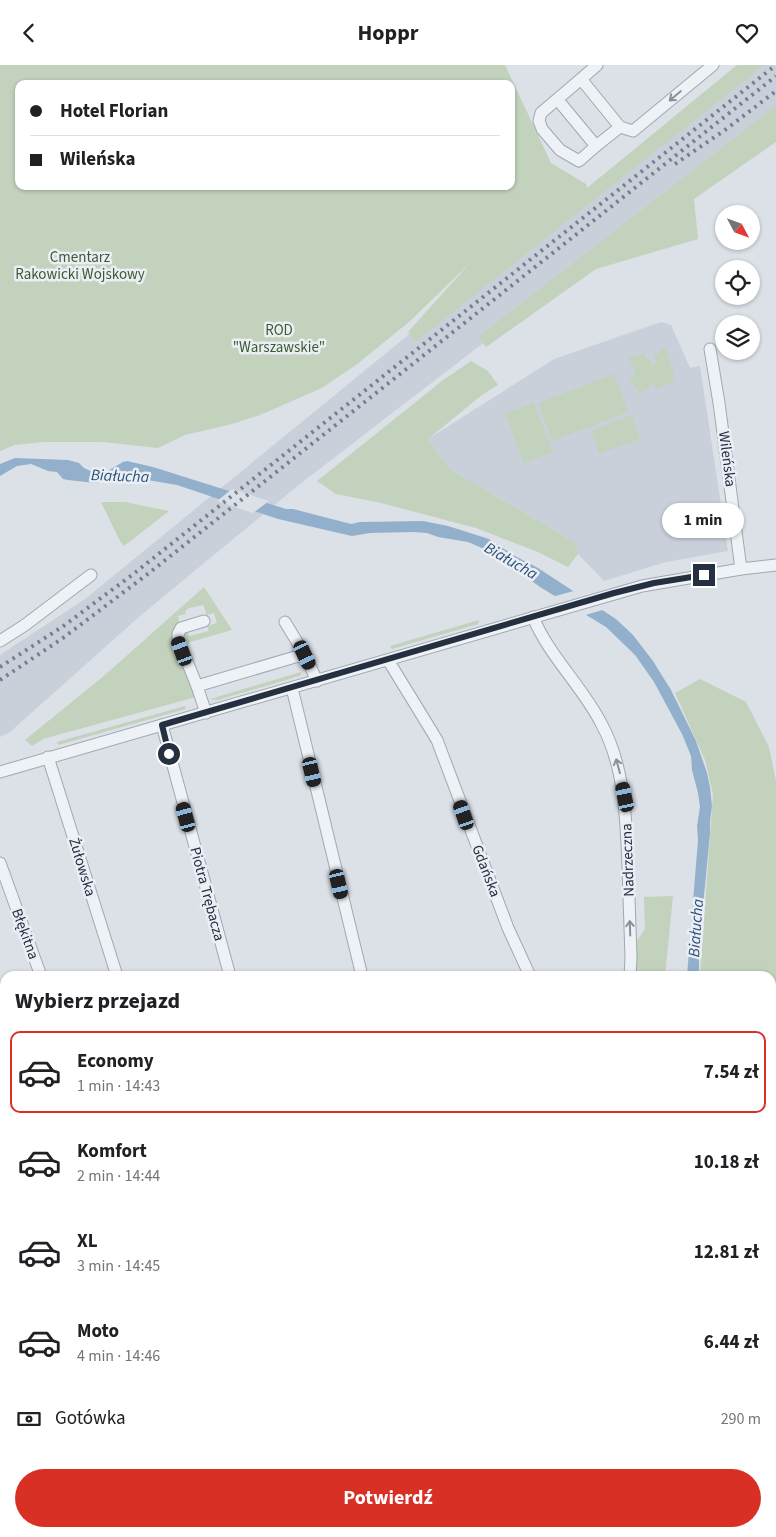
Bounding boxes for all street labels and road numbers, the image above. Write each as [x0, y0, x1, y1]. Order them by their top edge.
street label: Wileńska [713, 430, 741, 488]
street label: Nadrzeczna [616, 823, 640, 897]
street label: Żułowska [63, 835, 101, 899]
street label: Gdańska [466, 842, 506, 900]
street label: Piotra Trębacza [184, 845, 230, 943]
street label: Błękitna [6, 906, 44, 962]

